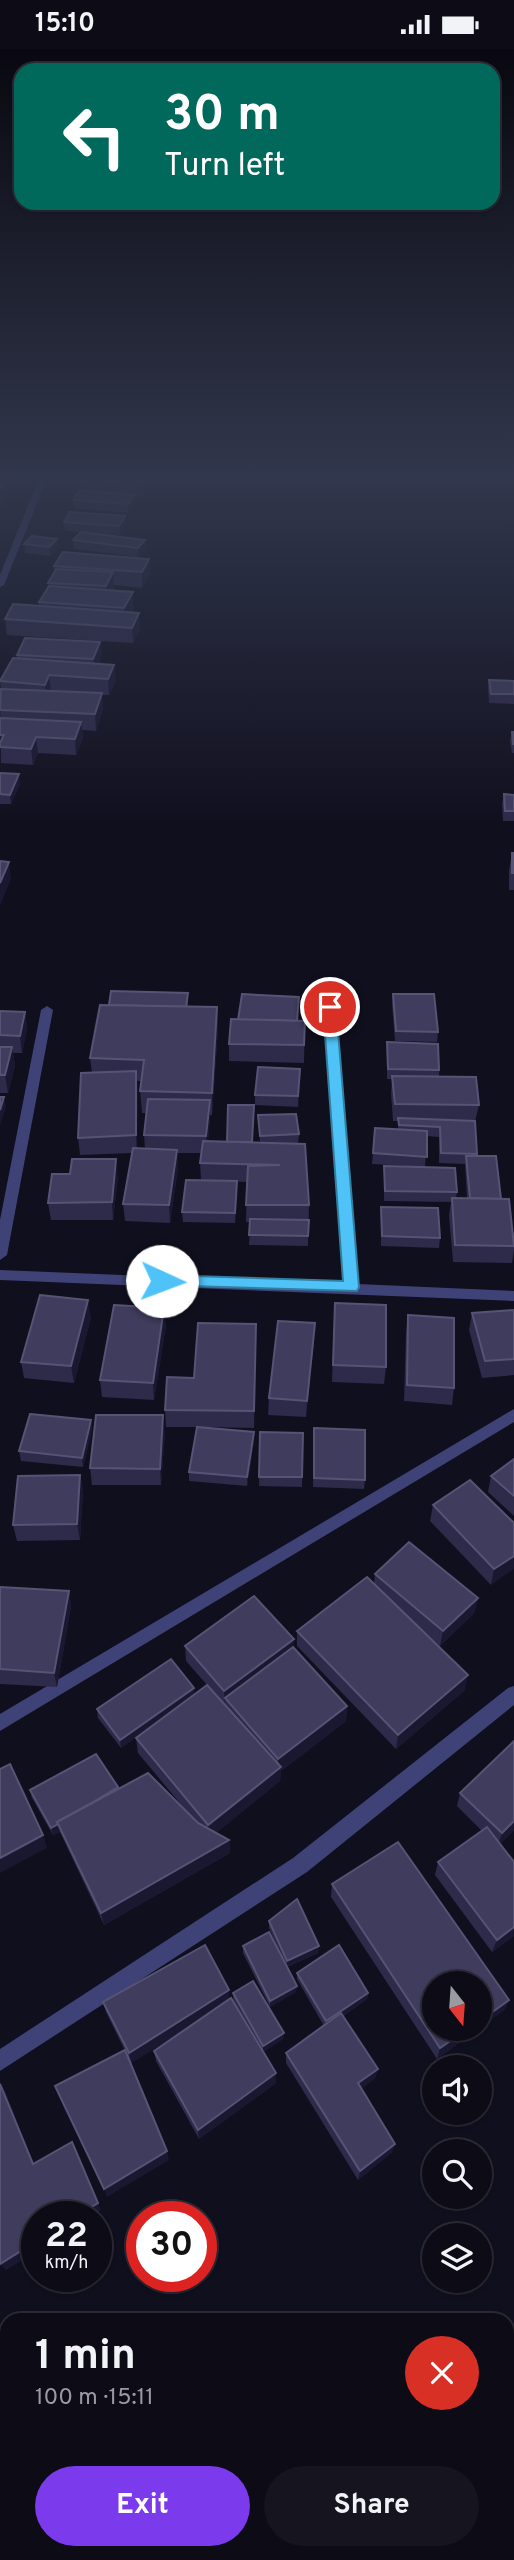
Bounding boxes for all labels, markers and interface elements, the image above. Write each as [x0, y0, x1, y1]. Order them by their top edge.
text: 15:10 [35, 8, 95, 41]
text: 30 m [164, 86, 280, 148]
icon: left [49, 91, 140, 182]
text: Turn left [164, 147, 285, 187]
pin [300, 977, 360, 1037]
icon: arrive [311, 988, 349, 1026]
position arrow [125, 1244, 199, 1318]
north arrow [422, 1971, 492, 2041]
map controls [422, 1971, 492, 2293]
button: sound [422, 2055, 492, 2125]
button: search [422, 2139, 492, 2209]
speed limit sign: 30 [126, 2201, 217, 2292]
text: 22 [45, 2215, 88, 2259]
button: layers [422, 2223, 492, 2293]
text: km/h [45, 2252, 88, 2275]
text: 1 min [35, 2331, 136, 2384]
button: close [405, 2336, 479, 2410]
text: 100 m · 15:11 [35, 2384, 154, 2413]
button: Exit [35, 2466, 250, 2546]
button: Share [264, 2466, 479, 2546]

